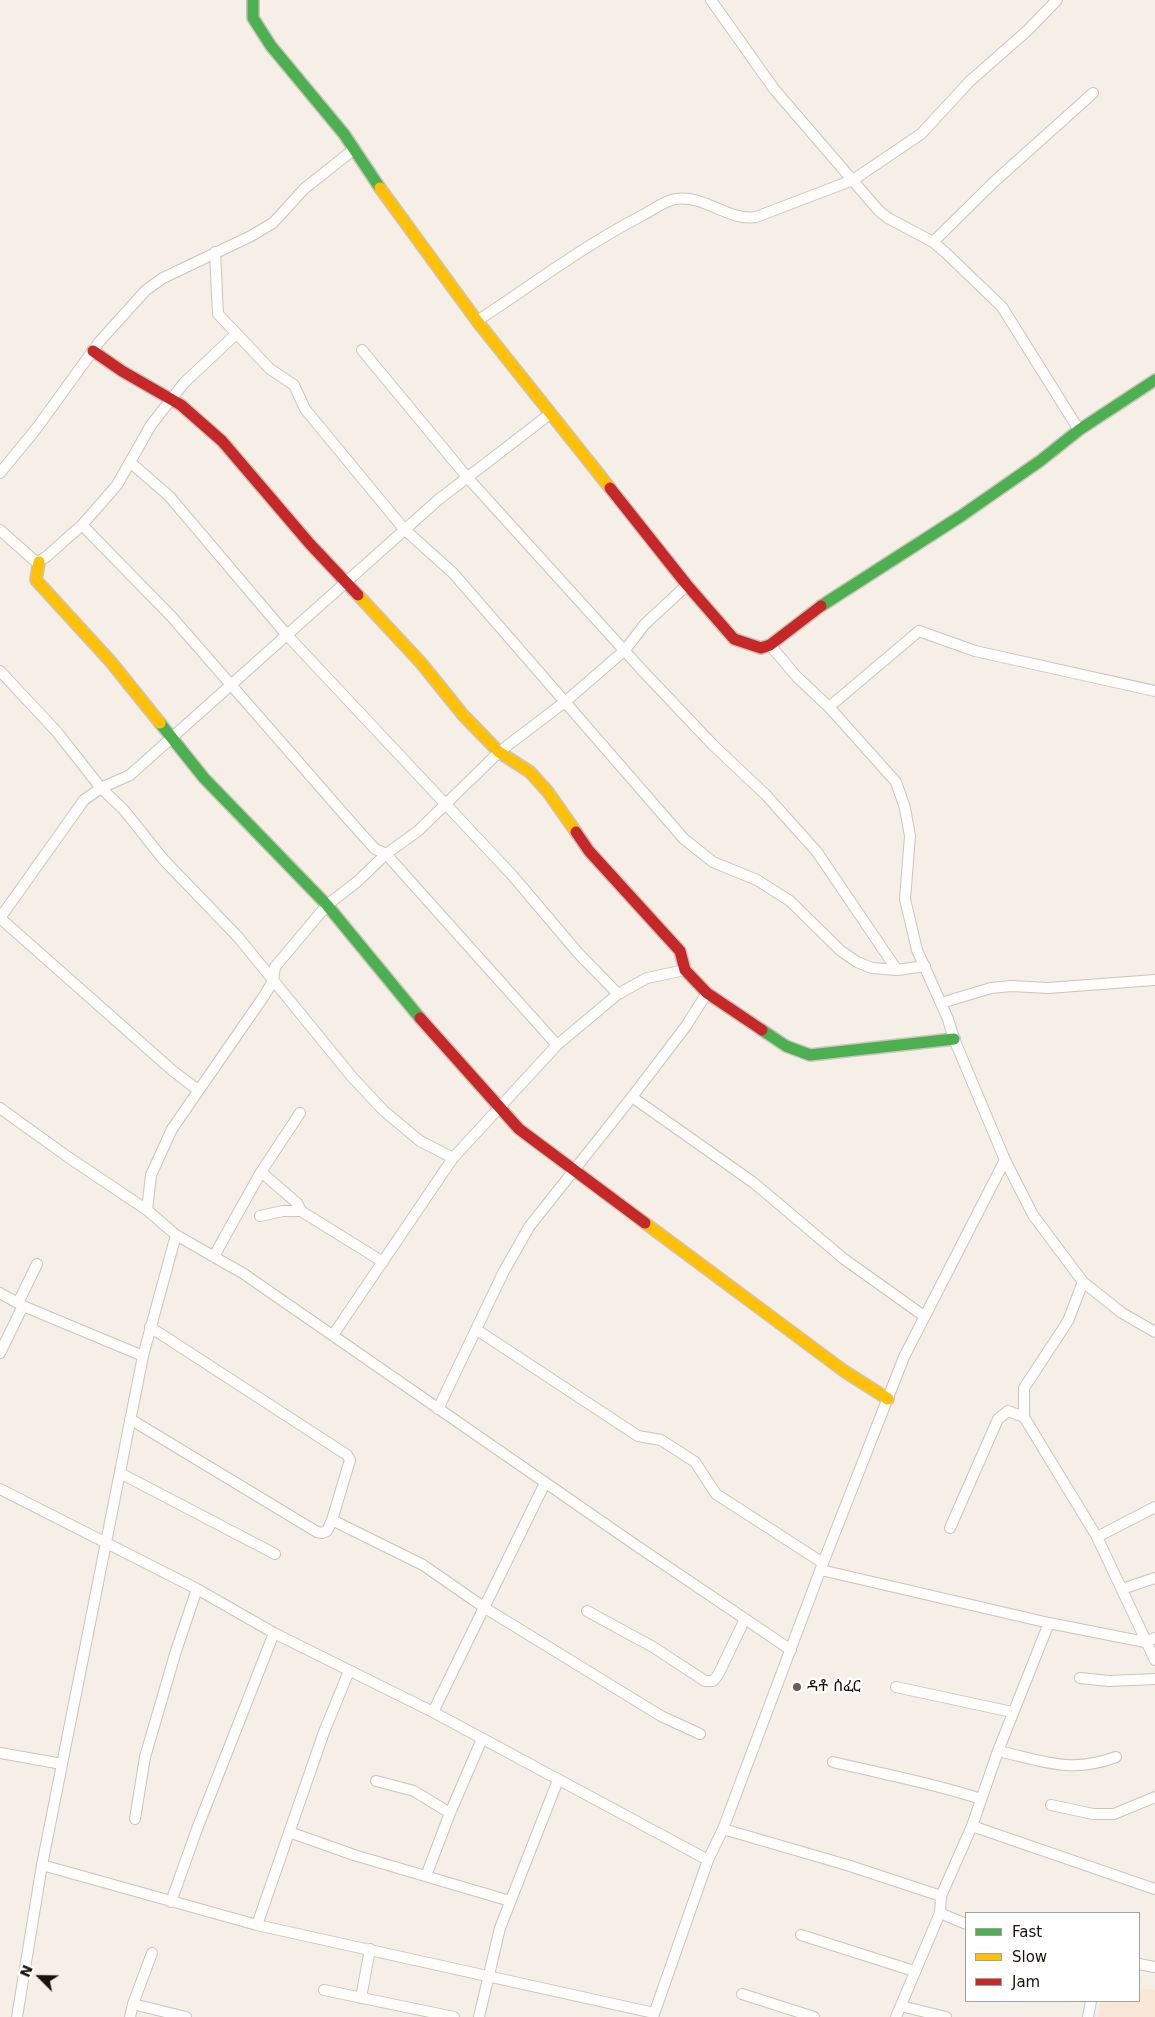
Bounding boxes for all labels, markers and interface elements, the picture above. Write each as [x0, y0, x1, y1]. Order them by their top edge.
place label: ዳቶ ሰፈር [807, 1677, 861, 1697]
marker: ዳቶ ሰፈር [791, 1681, 803, 1693]
legend [965, 1912, 1140, 2002]
text: Fast [1012, 1923, 1042, 1941]
text: Slow [1012, 1948, 1047, 1966]
north arrow [15, 1952, 65, 2002]
text: N [17, 1963, 36, 1980]
text: Jam [1012, 1973, 1040, 1991]

